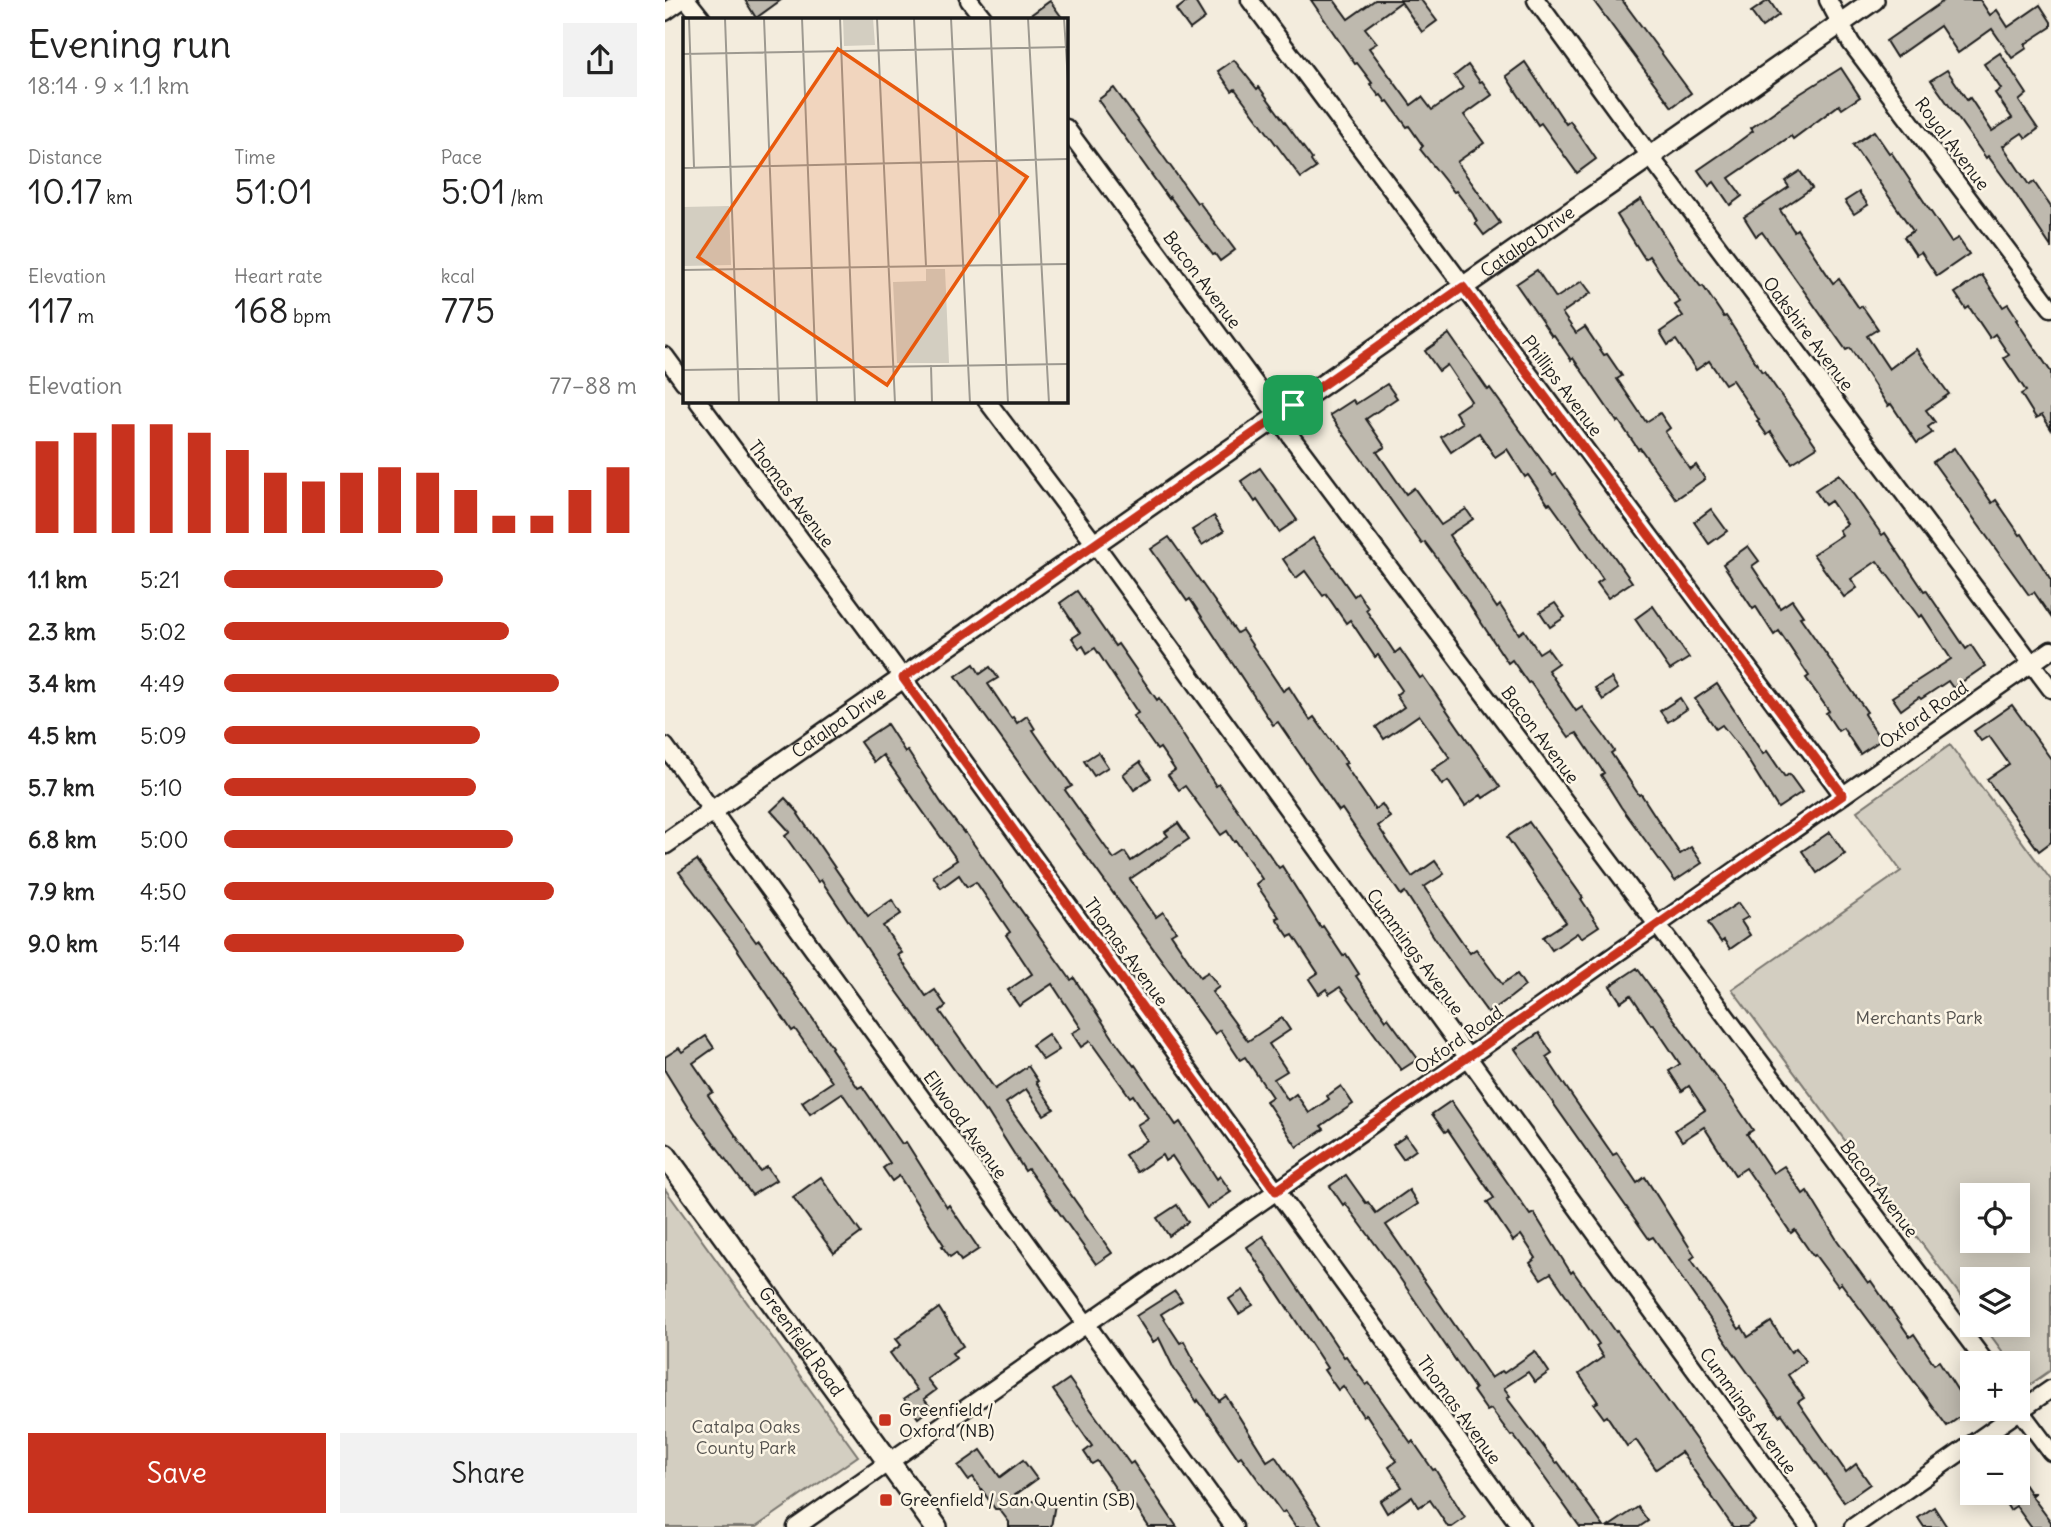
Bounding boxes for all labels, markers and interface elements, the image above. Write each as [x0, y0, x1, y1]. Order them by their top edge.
inset map [683, 18, 1067, 402]
text: Evening run [28, 21, 231, 68]
button: share [563, 23, 637, 97]
text: 18:14 · 9 × 1.1 km [28, 71, 189, 100]
street label: Royal Avenue [1910, 93, 1995, 195]
text: Distance [28, 145, 102, 169]
text: Time [234, 145, 275, 169]
text: Pace [441, 145, 482, 169]
text: 10.17 [28, 169, 102, 213]
text: 51:01 [234, 169, 313, 213]
text: 5:01 [441, 169, 506, 213]
text: km [102, 185, 133, 209]
text: /km [506, 185, 543, 209]
street label: Catalpa Drive [1476, 201, 1579, 282]
street label: Bacon Avenue [1158, 226, 1247, 333]
text: Elevation [28, 264, 106, 288]
text: Heart rate [234, 264, 322, 288]
text: kcal [441, 264, 475, 288]
street label: Oakshire Avenue [1758, 272, 1859, 395]
text: 117 [28, 288, 73, 332]
text: 168 [234, 288, 289, 332]
text: 775 [441, 288, 495, 332]
text: m [73, 304, 94, 328]
text: bpm [289, 304, 331, 328]
street label: Phillips Avenue [1517, 331, 1608, 441]
text: Elevation [28, 371, 122, 400]
text: 77–88 m [549, 371, 637, 400]
pin [1263, 375, 1323, 435]
icon: arrive [1274, 386, 1312, 424]
street label: Thomas Avenue [743, 435, 839, 552]
text: 1.1 km [28, 565, 87, 594]
text: 5:21 [140, 565, 180, 594]
text: 2.3 km [28, 617, 96, 646]
text: 5:02 [140, 617, 186, 646]
text: 3.4 km [28, 669, 96, 698]
text: 4:49 [140, 669, 185, 698]
street label: Oxford Road [1875, 675, 1973, 753]
street label: Catalpa Drive [787, 681, 890, 763]
street label: Bacon Avenue [1496, 681, 1585, 788]
text: 4.5 km [28, 721, 97, 750]
text: 5:09 [140, 721, 187, 750]
text: 5.7 km [28, 773, 95, 802]
text: 5:10 [140, 773, 183, 802]
text: 6.8 km [28, 825, 97, 854]
text: 5:00 [140, 825, 189, 854]
text: 7.9 km [28, 877, 95, 906]
text: 4:50 [140, 877, 187, 906]
street label: Cummings Avenue [1362, 884, 1469, 1020]
street label: Thomas Avenue [1079, 893, 1174, 1011]
text: 9.0 km [28, 929, 98, 958]
text: 5:14 [140, 929, 181, 958]
street label: Oxford Road [1410, 1000, 1508, 1078]
park label: Merchants Park [1855, 1006, 1983, 1029]
street label: Ellwood Avenue [918, 1066, 1012, 1183]
street label: Bacon Avenue [1835, 1135, 1924, 1242]
map controls [1960, 1183, 2030, 1505]
button: locate [1960, 1183, 2030, 1253]
button: layers [1960, 1267, 2030, 1337]
street label: Greenfield Road [754, 1282, 849, 1401]
street label: Cummings Avenue [1695, 1343, 1802, 1479]
street label: Thomas Avenue [1412, 1351, 1507, 1469]
button: + [1960, 1351, 2030, 1421]
place label: Greenfield / Oxford (NB) [899, 1398, 994, 1442]
marker: Greenfield / Oxford (NB) [877, 1412, 893, 1428]
park label: Catalpa Oaks County Park [692, 1415, 800, 1459]
button: Save [28, 1433, 326, 1513]
button: Share [340, 1433, 637, 1513]
button: − [1960, 1435, 2030, 1505]
place label: Greenfield / San Quentin (SB) [900, 1488, 1135, 1511]
marker: Greenfield / San Quentin (SB) [878, 1492, 894, 1508]

